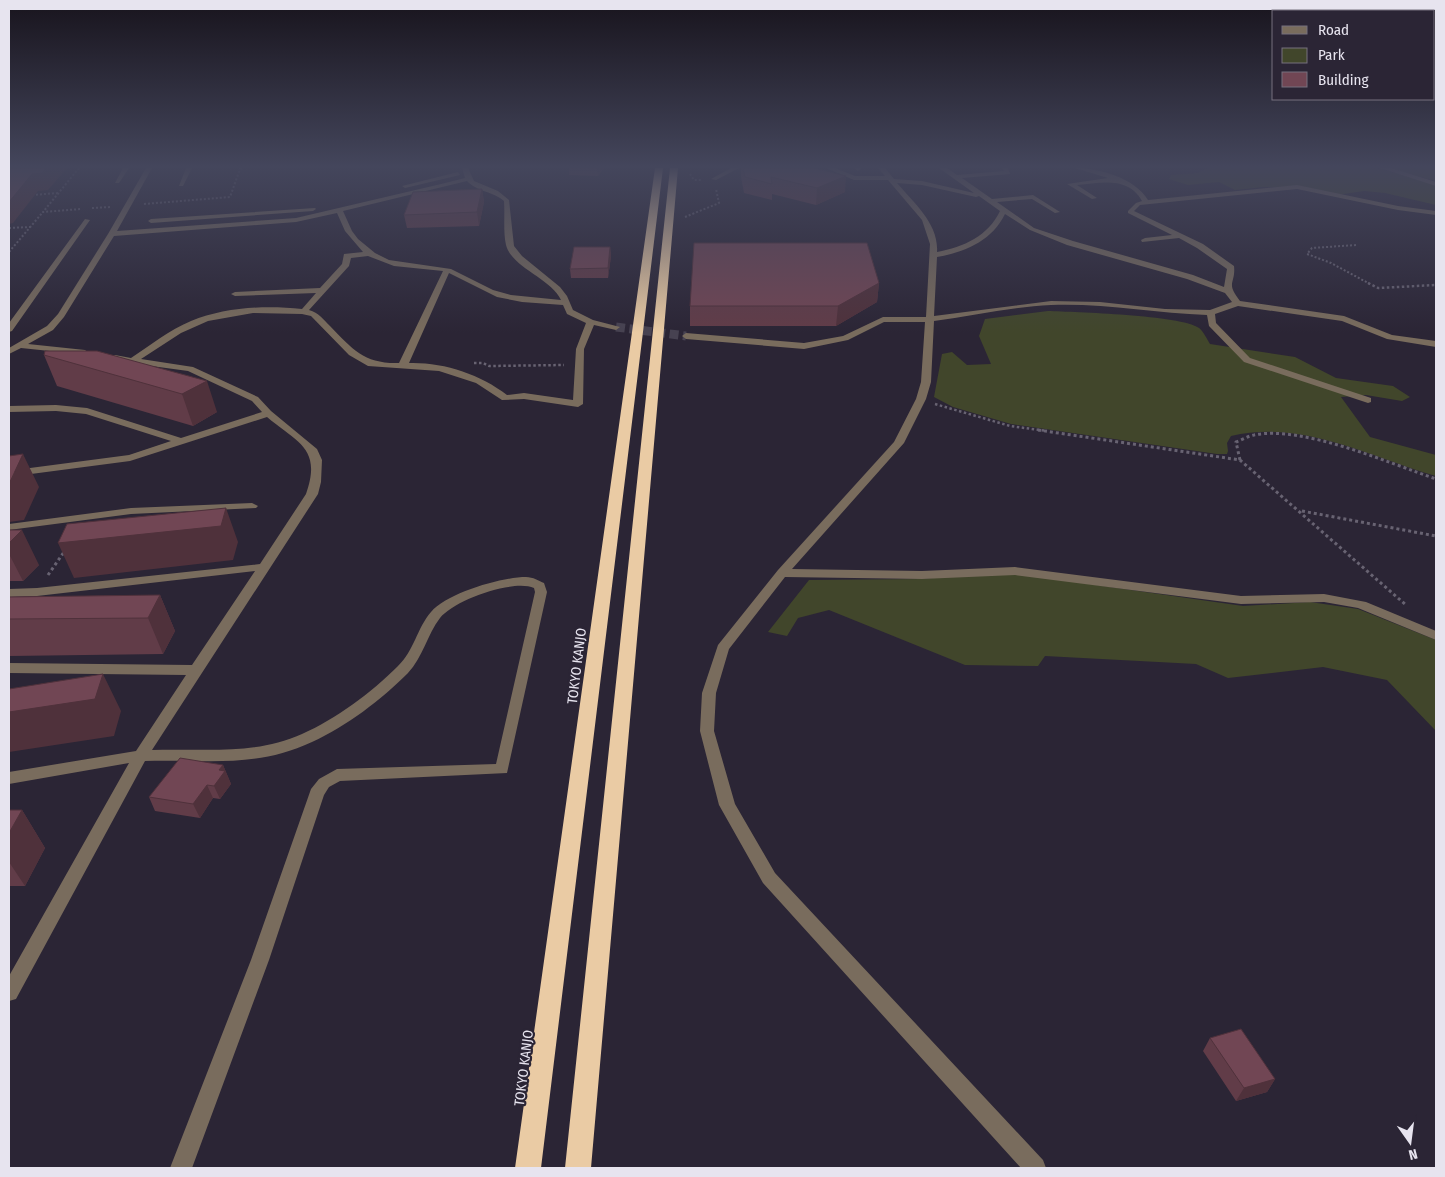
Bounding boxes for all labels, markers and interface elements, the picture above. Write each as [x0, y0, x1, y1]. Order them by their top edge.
legend [1272, 10, 1435, 100]
text: Road [1318, 21, 1349, 39]
text: Park [1318, 46, 1345, 64]
text: Building [1318, 71, 1369, 89]
street label: TOKYO KANJO [564, 627, 590, 705]
street label: TOKYO KANJO [511, 1029, 537, 1107]
north arrow [1385, 1117, 1435, 1167]
text: N [1407, 1145, 1419, 1163]

